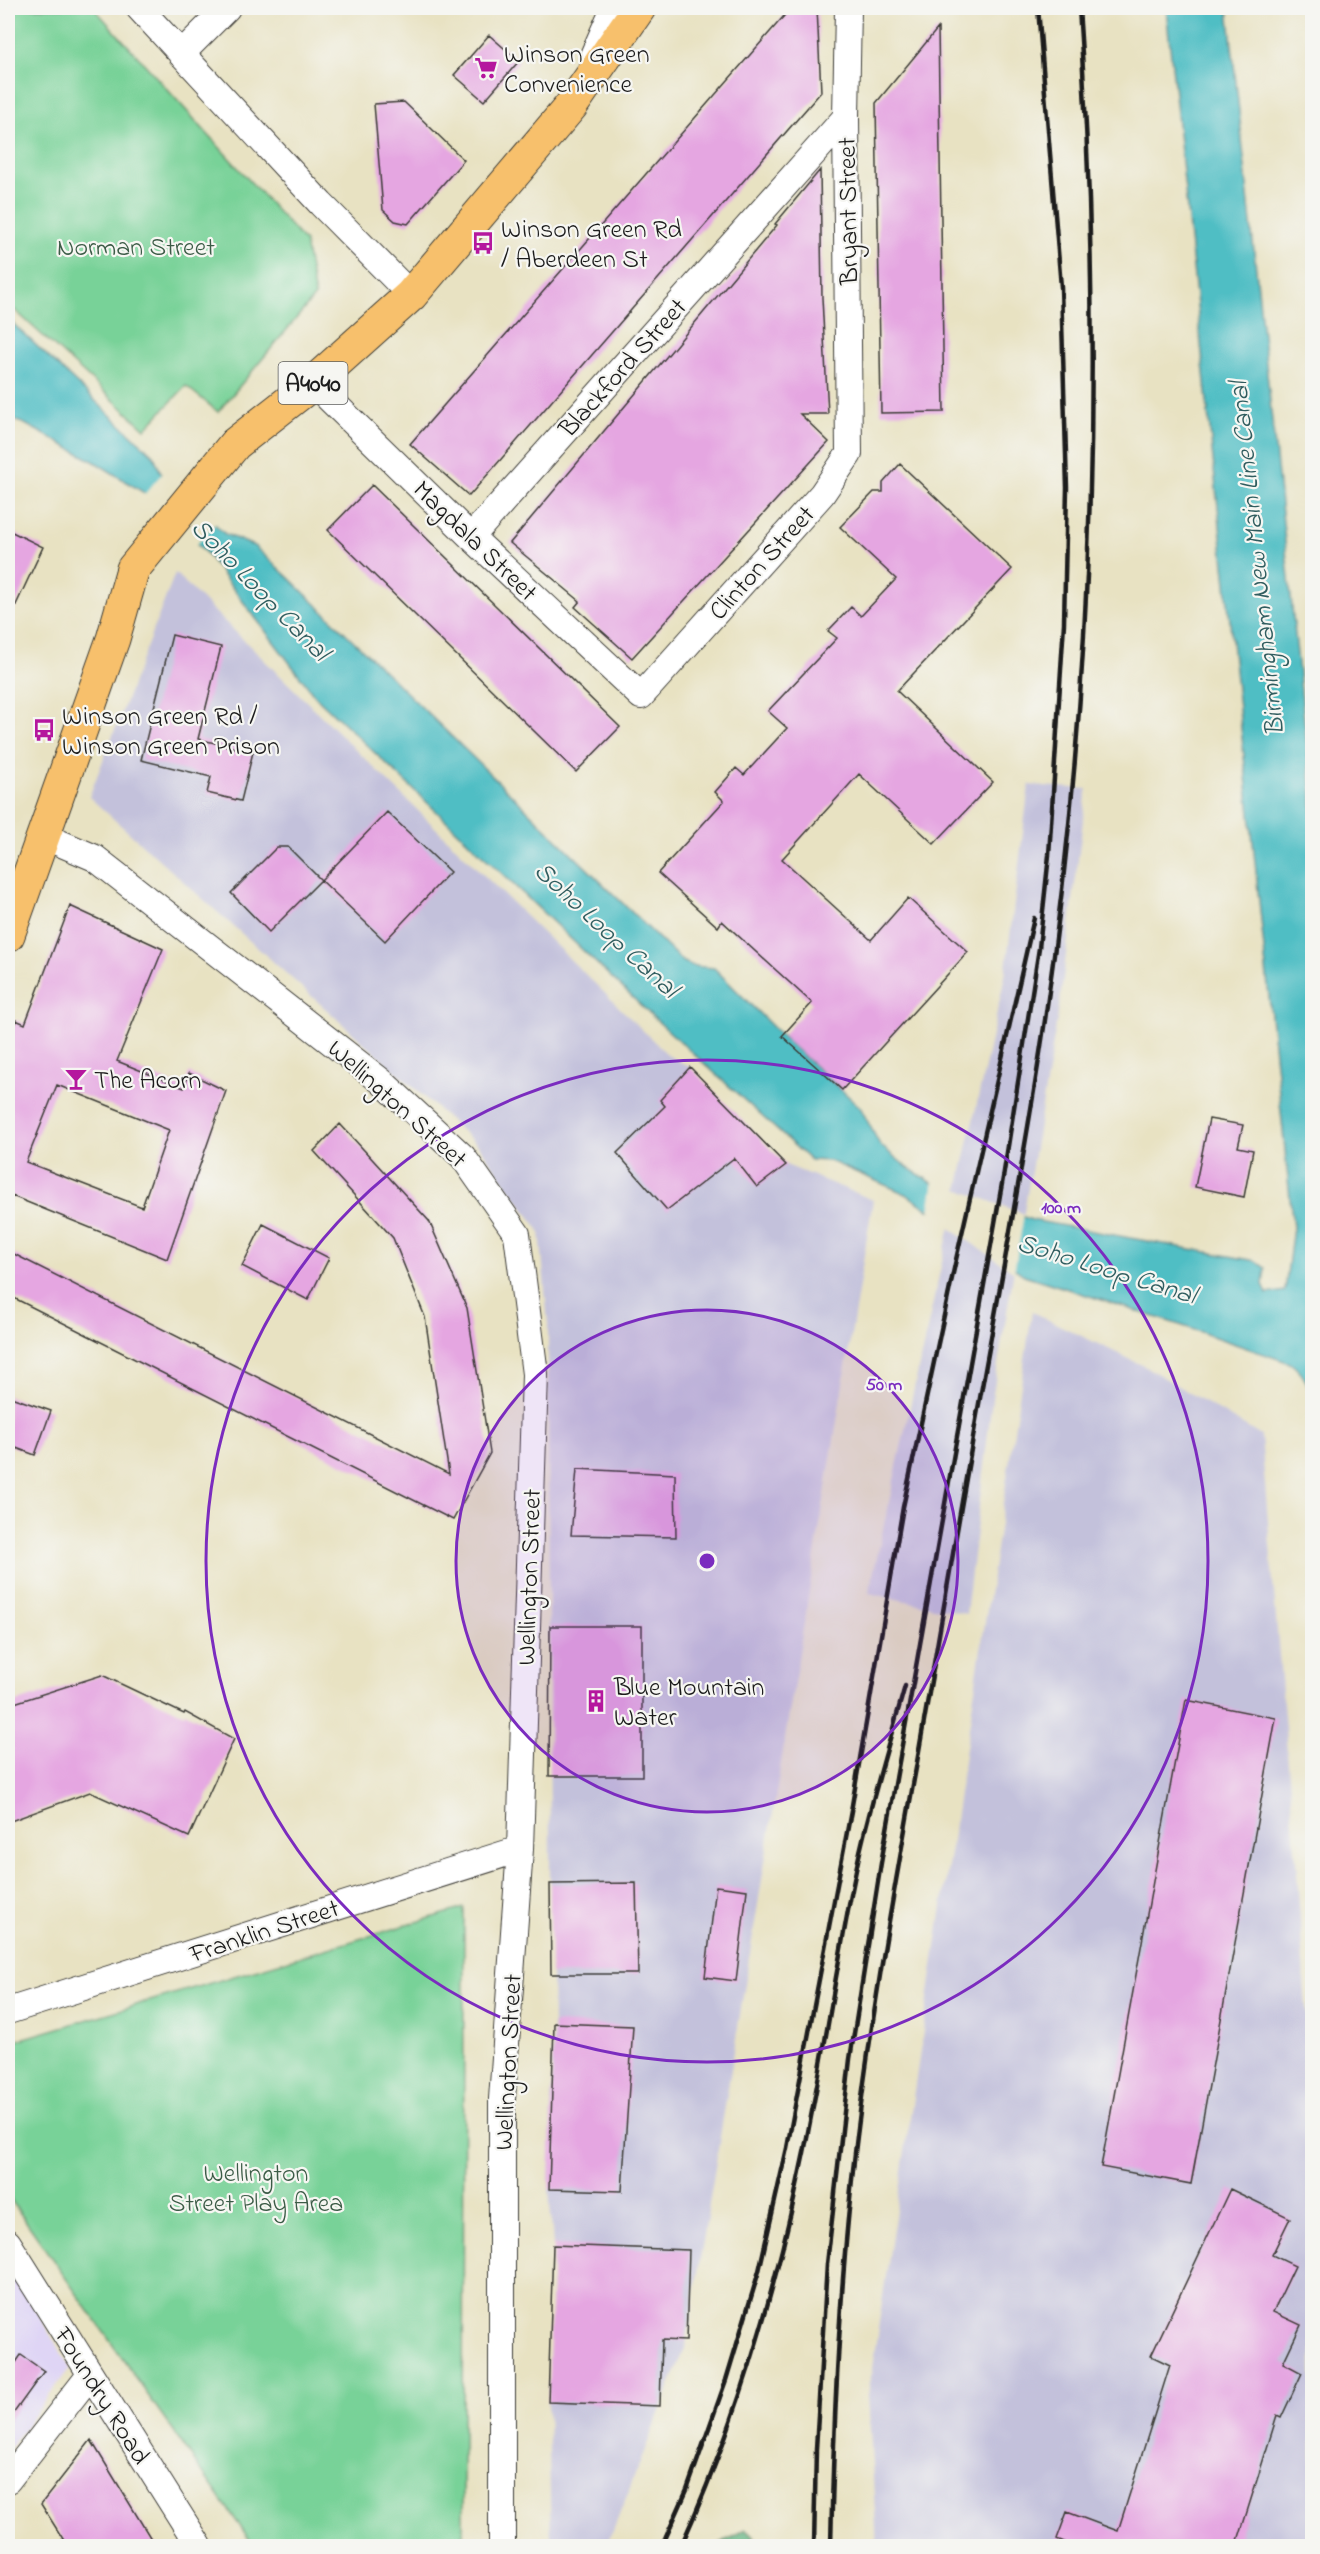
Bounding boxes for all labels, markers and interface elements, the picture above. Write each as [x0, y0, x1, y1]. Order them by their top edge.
place label: Winson Green Convenience [504, 37, 650, 105]
supermarket icon: Winson Green Convenience [473, 55, 499, 81]
street label: Bryant Street [830, 137, 870, 286]
place label: Winson Green Rd / Aberdeen St [501, 212, 682, 280]
park label: Norman Street [57, 230, 215, 268]
bus stop icon: Winson Green Rd / Aberdeen St [470, 230, 496, 256]
street label: Blackford Street [551, 291, 697, 448]
road number: A4040 [278, 362, 348, 404]
water label: Birmingham New Main Line Canal [1220, 376, 1297, 738]
street label: Magdala Street [403, 473, 545, 612]
street label: Clinton Street [701, 498, 825, 630]
water label: Soho Loop Canal [181, 510, 340, 673]
place label: Winson Green Rd / Winson Green Prison [62, 699, 280, 767]
bus stop icon: Winson Green Rd / Winson Green Prison [31, 717, 57, 743]
water label: Soho Loop Canal [524, 853, 689, 1011]
street label: Wellington Street [318, 1032, 475, 1179]
place label: The Acorn [94, 1063, 201, 1101]
bar icon: The Acorn [63, 1066, 89, 1092]
text: 100 m [1041, 1196, 1081, 1222]
water label: Soho Loop Canal [1012, 1225, 1204, 1317]
text: 50 m [866, 1373, 902, 1399]
street label: Wellington Street [509, 1488, 553, 1666]
centre of rings [697, 1551, 717, 1571]
place label: Blue Mountain Water [613, 1670, 764, 1738]
building icon: Blue Mountain Water [583, 1688, 609, 1714]
street label: Franklin Street [184, 1891, 345, 1975]
street label: Wellington Street [486, 1973, 534, 2151]
park label: Wellington Street Play Area [169, 2156, 343, 2224]
street label: Foundry Road [43, 2320, 158, 2473]

